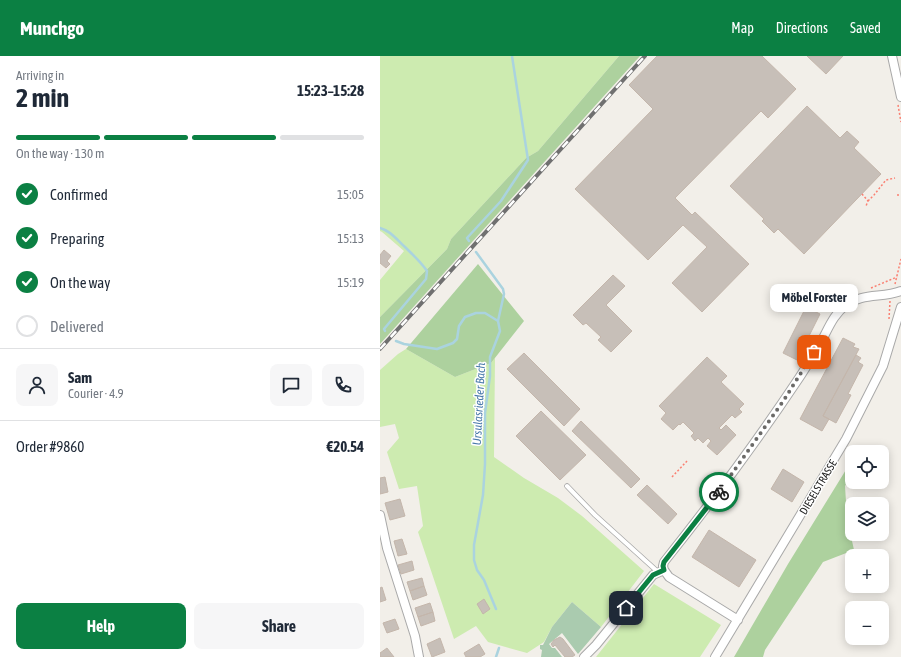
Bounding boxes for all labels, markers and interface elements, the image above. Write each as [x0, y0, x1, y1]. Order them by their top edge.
text: Munchgo [20, 17, 84, 39]
text: Map [731, 20, 754, 36]
text: Directions [776, 20, 828, 36]
text: Saved [850, 20, 881, 36]
text: Arriving in [16, 68, 64, 83]
text: 15:23–15:28 [297, 82, 364, 99]
text: 2 min [16, 83, 69, 113]
text: On the way · 130 m [16, 146, 104, 161]
icon: check [16, 183, 38, 205]
text: Confirmed [50, 186, 108, 203]
text: 15:05 [337, 187, 364, 202]
icon: check [16, 227, 38, 249]
text: Preparing [50, 230, 104, 247]
text: 15:13 [337, 231, 364, 246]
icon: check [16, 271, 38, 293]
text: On the way [50, 274, 111, 291]
text: 15:19 [337, 275, 364, 290]
callout: Möbel Forster [770, 284, 858, 312]
text: Möbel Forster [782, 290, 846, 305]
text: Delivered [50, 318, 104, 335]
pin [797, 335, 831, 369]
icon: bag [803, 341, 825, 363]
water label: Ursulasrieder Bach [470, 362, 488, 446]
button: person [16, 364, 58, 406]
button: chat [270, 364, 312, 406]
button: phone [322, 364, 364, 406]
text: Sam [68, 369, 92, 386]
text: Courier · 4.9 [68, 386, 124, 401]
text: Order #9860 [16, 438, 84, 455]
text: €20.54 [326, 438, 364, 455]
map controls [845, 445, 889, 645]
button: locate [845, 445, 889, 489]
street label: DIESELSTRASSE [797, 457, 839, 516]
courier [699, 472, 739, 512]
icon: bike [708, 481, 730, 503]
button: layers [845, 497, 889, 541]
button: + [845, 549, 889, 593]
pin [609, 591, 643, 625]
icon: home [615, 597, 637, 619]
button: − [845, 601, 889, 645]
button: Help [16, 603, 186, 649]
button: Share [194, 603, 364, 649]

